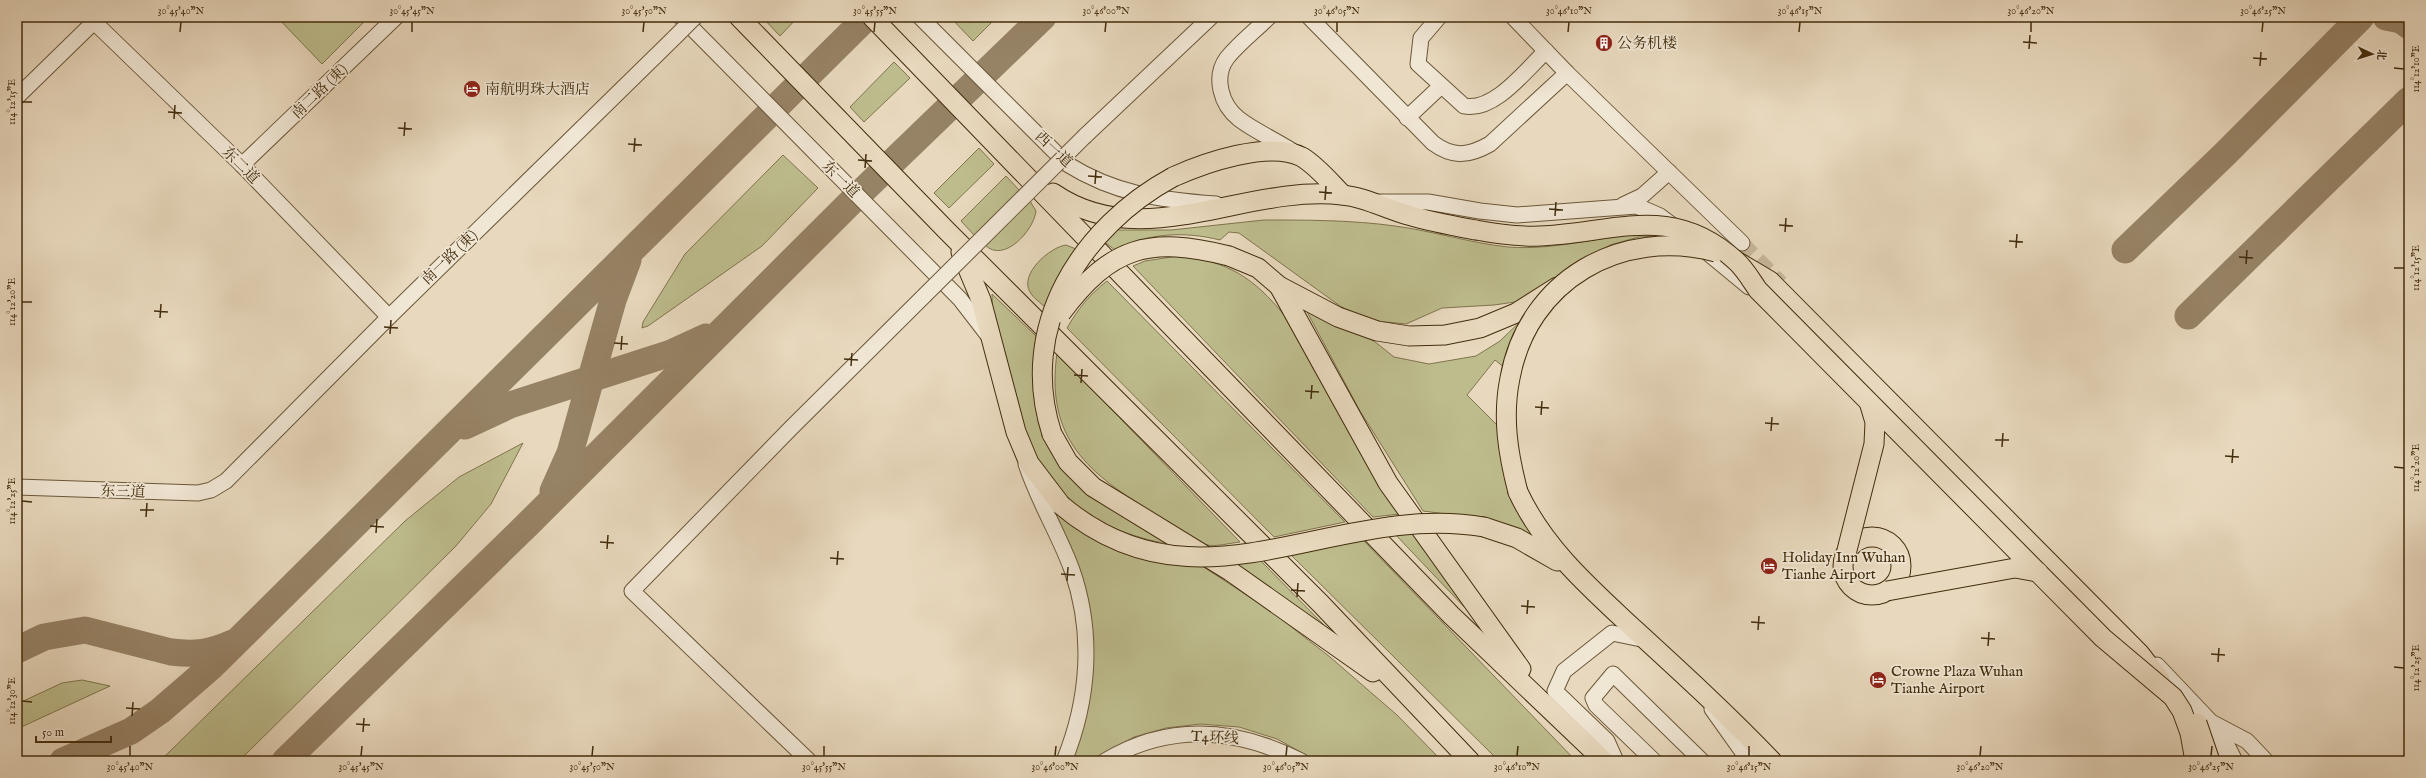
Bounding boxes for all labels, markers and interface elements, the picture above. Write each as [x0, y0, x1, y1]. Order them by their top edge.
text: 30°45'40"N [158, 5, 205, 18]
text: 30°45'45"N [389, 5, 435, 18]
text: 30°45'50"N [621, 5, 667, 18]
text: 30°45'55"N [853, 5, 897, 18]
text: 30°46'00"N [1082, 5, 1130, 18]
text: 30°46'05"N [1314, 5, 1360, 18]
text: 30°46'10"N [1546, 5, 1592, 18]
text: 30°46'15"N [1778, 5, 1823, 18]
text: 30°46'20"N [2008, 5, 2055, 18]
text: 30°46'25"N [2240, 5, 2286, 18]
building icon: 公务机楼 [1594, 33, 1614, 53]
place label: 公务机楼 [1617, 34, 1677, 53]
north arrow [2352, 34, 2392, 74]
text: 114°12'10"E [2410, 45, 2423, 93]
text: 北 [2374, 49, 2388, 61]
street label: 南二路 (東) [287, 60, 352, 123]
text: 114°12'15"E [6, 79, 19, 125]
hotel icon: 南航明珠大酒店 [462, 79, 482, 99]
place label: 南航明珠大酒店 [485, 80, 590, 99]
street label: 西一道 [1031, 127, 1077, 172]
street label: 东二道 [218, 143, 263, 188]
street label: 东一道 [818, 157, 863, 202]
street label: 南一路 (東) [417, 226, 482, 289]
text: 114°12'15"E [2410, 245, 2423, 291]
text: 114°12'20"E [6, 278, 19, 326]
text: 114°12'20"E [2410, 444, 2423, 492]
text: 114°12'25"E [6, 477, 19, 524]
street label: 东三道 [100, 481, 146, 502]
place label: Holiday Inn Wuhan Tianhe Airport [1782, 548, 1906, 584]
hotel icon: Holiday Inn Wuhan Tianhe Airport [1759, 556, 1779, 576]
text: 114°12'25"E [2410, 644, 2423, 691]
place label: Crowne Plaza Wuhan Tianhe Airport [1891, 662, 2023, 698]
hotel icon: Crowne Plaza Wuhan Tianhe Airport [1868, 670, 1888, 690]
text: 114°12'30"E [6, 677, 19, 725]
scale bar [36, 718, 111, 744]
text: 50 m [42, 725, 64, 740]
street label: T4环线 [1190, 727, 1240, 748]
text: 30°45'40"N [107, 761, 154, 774]
text: 30°45'45"N [338, 761, 384, 774]
text: 30°45'50"N [569, 761, 615, 774]
text: 30°45'55"N [802, 761, 846, 774]
text: 30°46'00"N [1031, 761, 1079, 774]
text: 30°46'05"N [1263, 761, 1309, 774]
text: 30°46'10"N [1494, 761, 1540, 774]
text: 30°46'15"N [1727, 761, 1772, 774]
text: 30°46'20"N [1957, 761, 2004, 774]
text: 30°46'25"N [2188, 761, 2234, 774]

